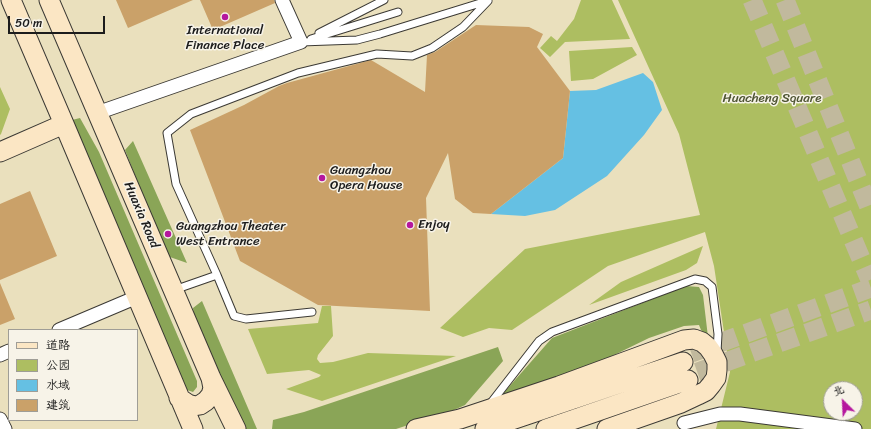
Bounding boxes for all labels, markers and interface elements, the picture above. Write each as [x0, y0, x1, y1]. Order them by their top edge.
scale bar [10, 8, 107, 34]
text: 50 m [15, 12, 42, 34]
marker: International Finance Place [220, 12, 230, 22]
place label: International Finance Place [186, 23, 264, 54]
park label: Huacheng Square [723, 91, 821, 107]
place label: Guangzhou Opera House [330, 163, 402, 194]
marker: Guangzhou Opera House [317, 173, 327, 183]
street label: Huaxia Road [120, 179, 162, 251]
place label: Enjoy [418, 217, 450, 233]
place label: Guangzhou Theater West Entrance [176, 219, 285, 250]
marker: Enjoy [405, 220, 415, 230]
marker: Guangzhou Theater West Entrance [163, 229, 173, 239]
legend [8, 329, 138, 421]
text: 道路 [46, 334, 70, 356]
text: 公园 [46, 354, 70, 376]
text: 水域 [46, 374, 70, 396]
text: 北 [829, 380, 847, 401]
north arrow [823, 381, 863, 421]
text: 建筑 [46, 394, 70, 416]

